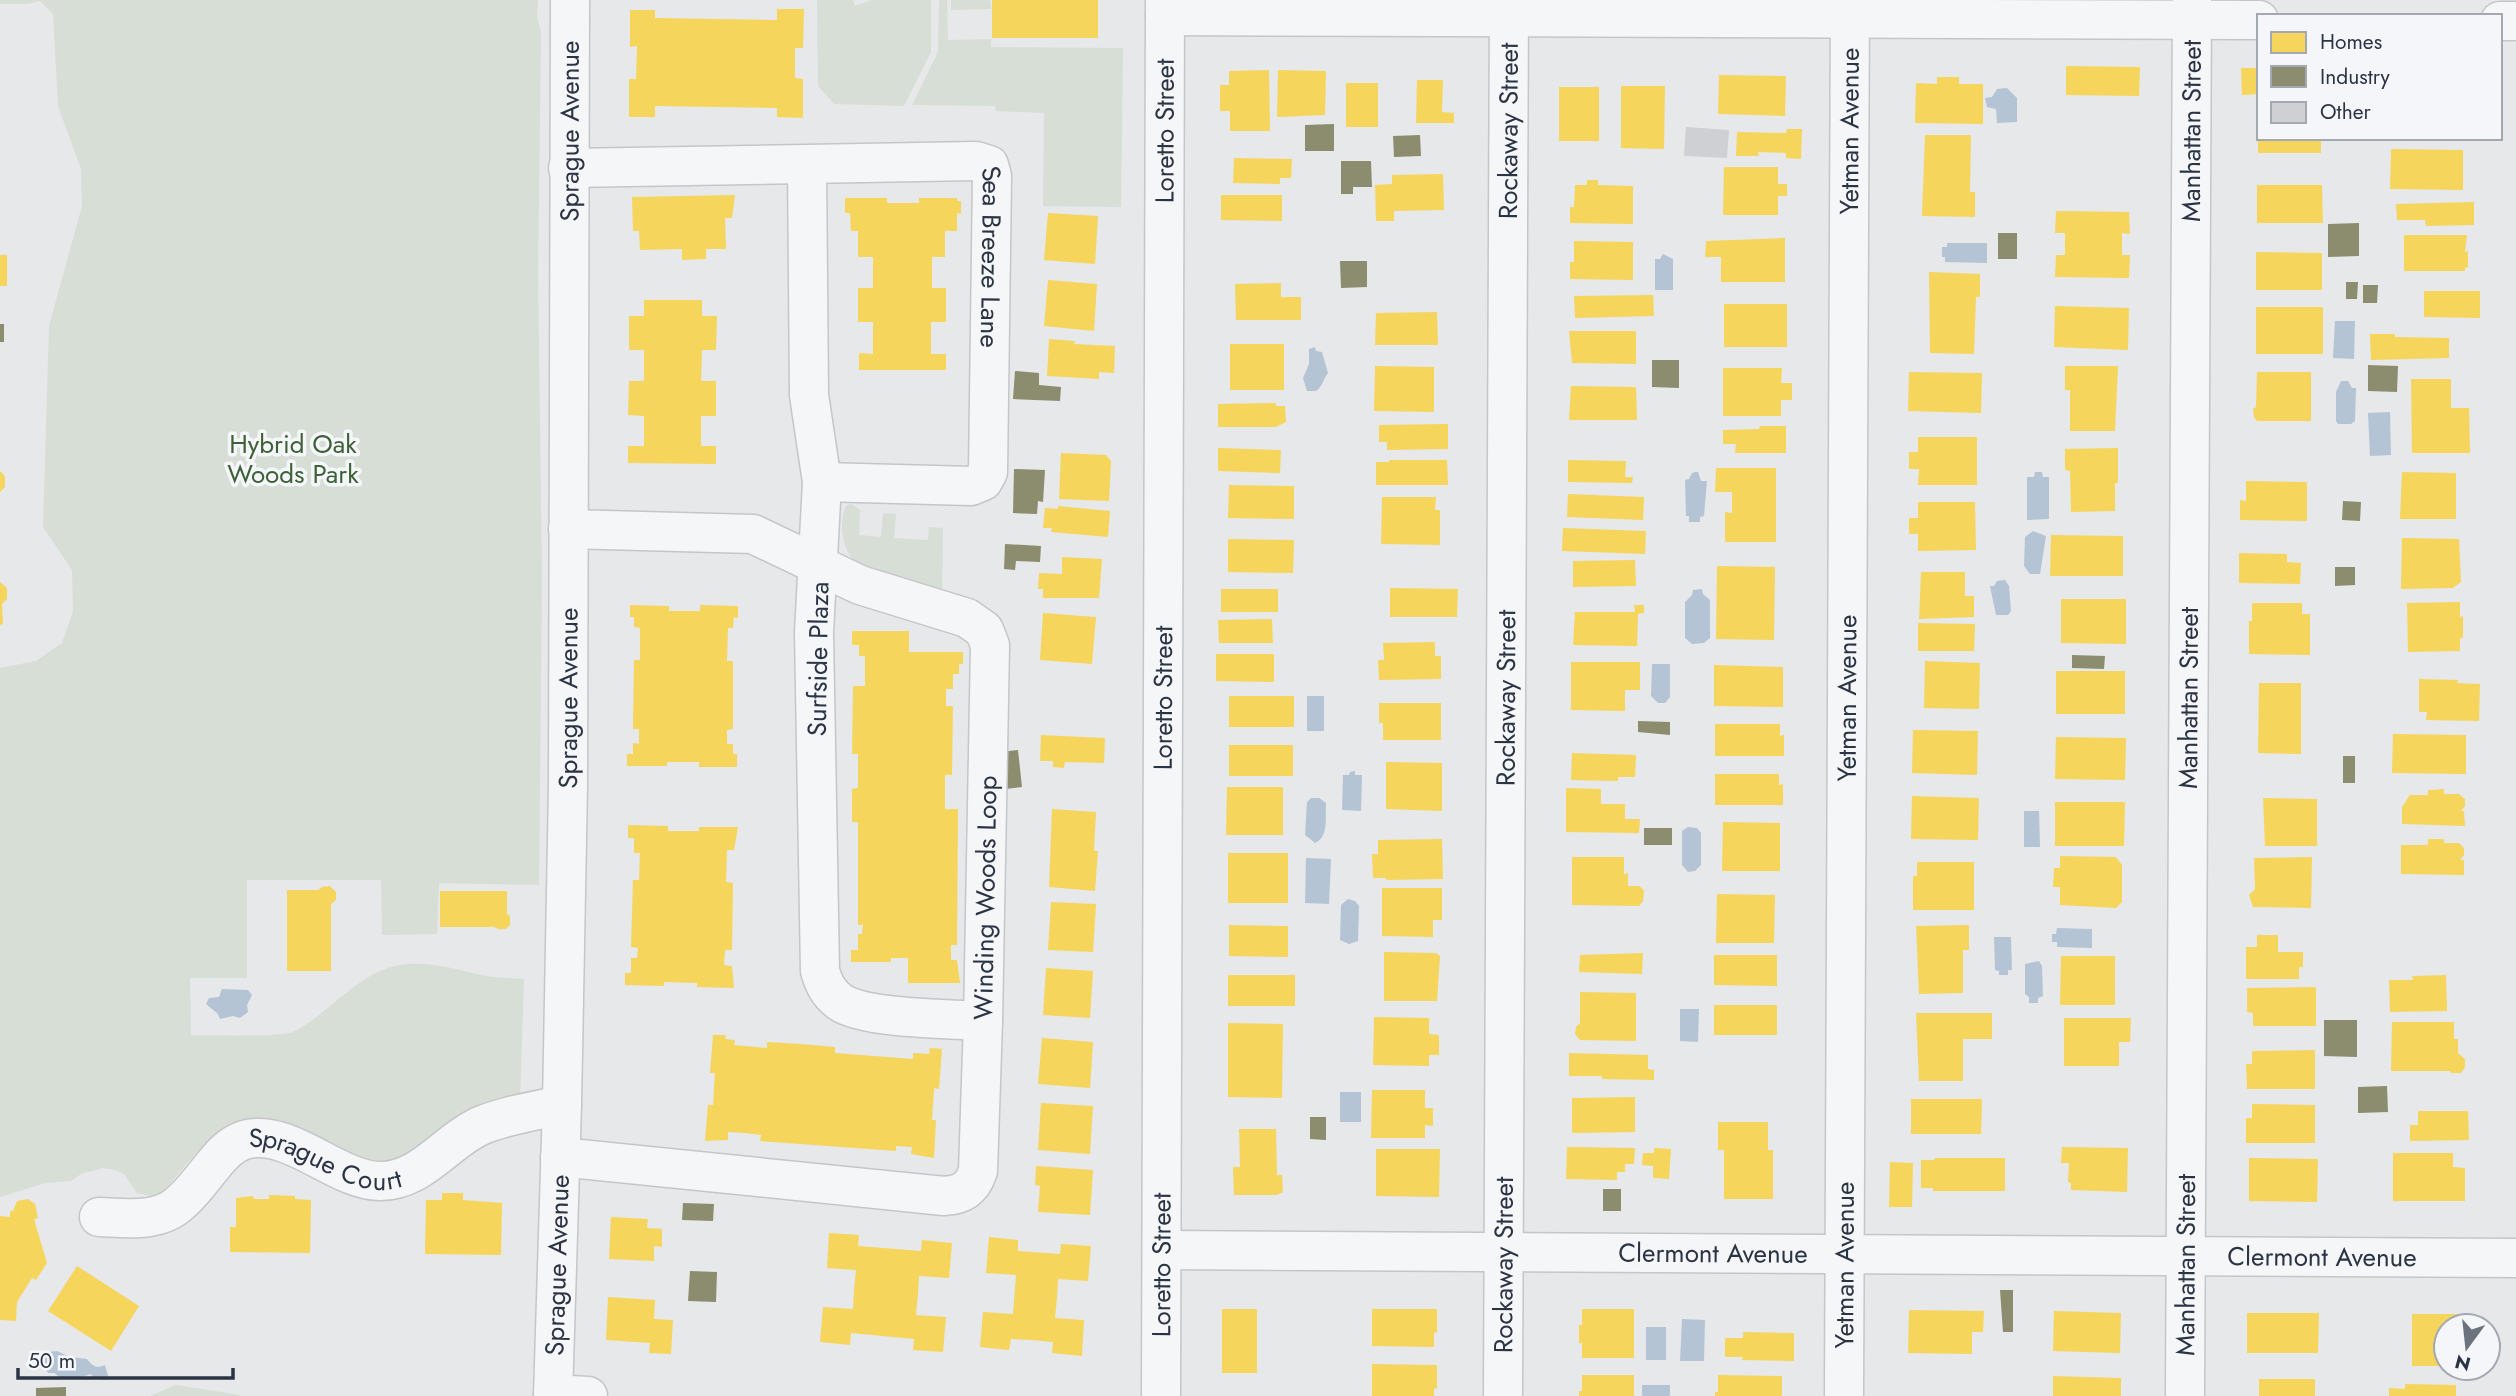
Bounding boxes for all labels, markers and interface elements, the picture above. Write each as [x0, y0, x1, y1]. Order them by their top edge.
legend [2257, 14, 2502, 140]
text: Homes [2320, 27, 2382, 57]
street label: Manhattan Street [2172, 39, 2211, 222]
street label: Sprague Avenue [550, 41, 589, 222]
street label: Rockaway Street [1489, 42, 1528, 219]
street label: Yetman Avenue [1830, 47, 1869, 215]
street label: Loretto Street [1145, 58, 1184, 203]
text: Industry [2320, 62, 2391, 92]
text: Other [2320, 97, 2371, 127]
street label: Sea Breeze Lane [971, 162, 1012, 348]
park label: Hybrid Oak Woods Park [227, 425, 359, 493]
street label: Surfside Plaza [798, 581, 838, 737]
street label: Manhattan Street [2169, 606, 2208, 789]
street label: Sprague Avenue [549, 608, 587, 789]
street label: Rockaway Street [1487, 609, 1525, 786]
street label: Yetman Avenue [1828, 614, 1866, 782]
street label: Loretto Street [1144, 625, 1182, 770]
street label: Winding Woods Loop [964, 775, 1007, 1020]
street label: Sprague Court [248, 1119, 407, 1200]
street label: Manhattan Street [2166, 1173, 2205, 1356]
street label: Sprague Avenue [535, 1174, 579, 1356]
street label: Rockaway Street [1484, 1176, 1523, 1353]
street label: Yetman Avenue [1825, 1181, 1864, 1349]
street label: Loretto Street [1142, 1192, 1181, 1337]
street label: Clermont Avenue [1618, 1234, 1808, 1273]
street label: Clermont Avenue [2227, 1237, 2417, 1276]
north arrow [2432, 1312, 2502, 1382]
scale bar [18, 1336, 233, 1380]
text: 50 m [28, 1346, 75, 1376]
text: N [2452, 1348, 2474, 1378]

